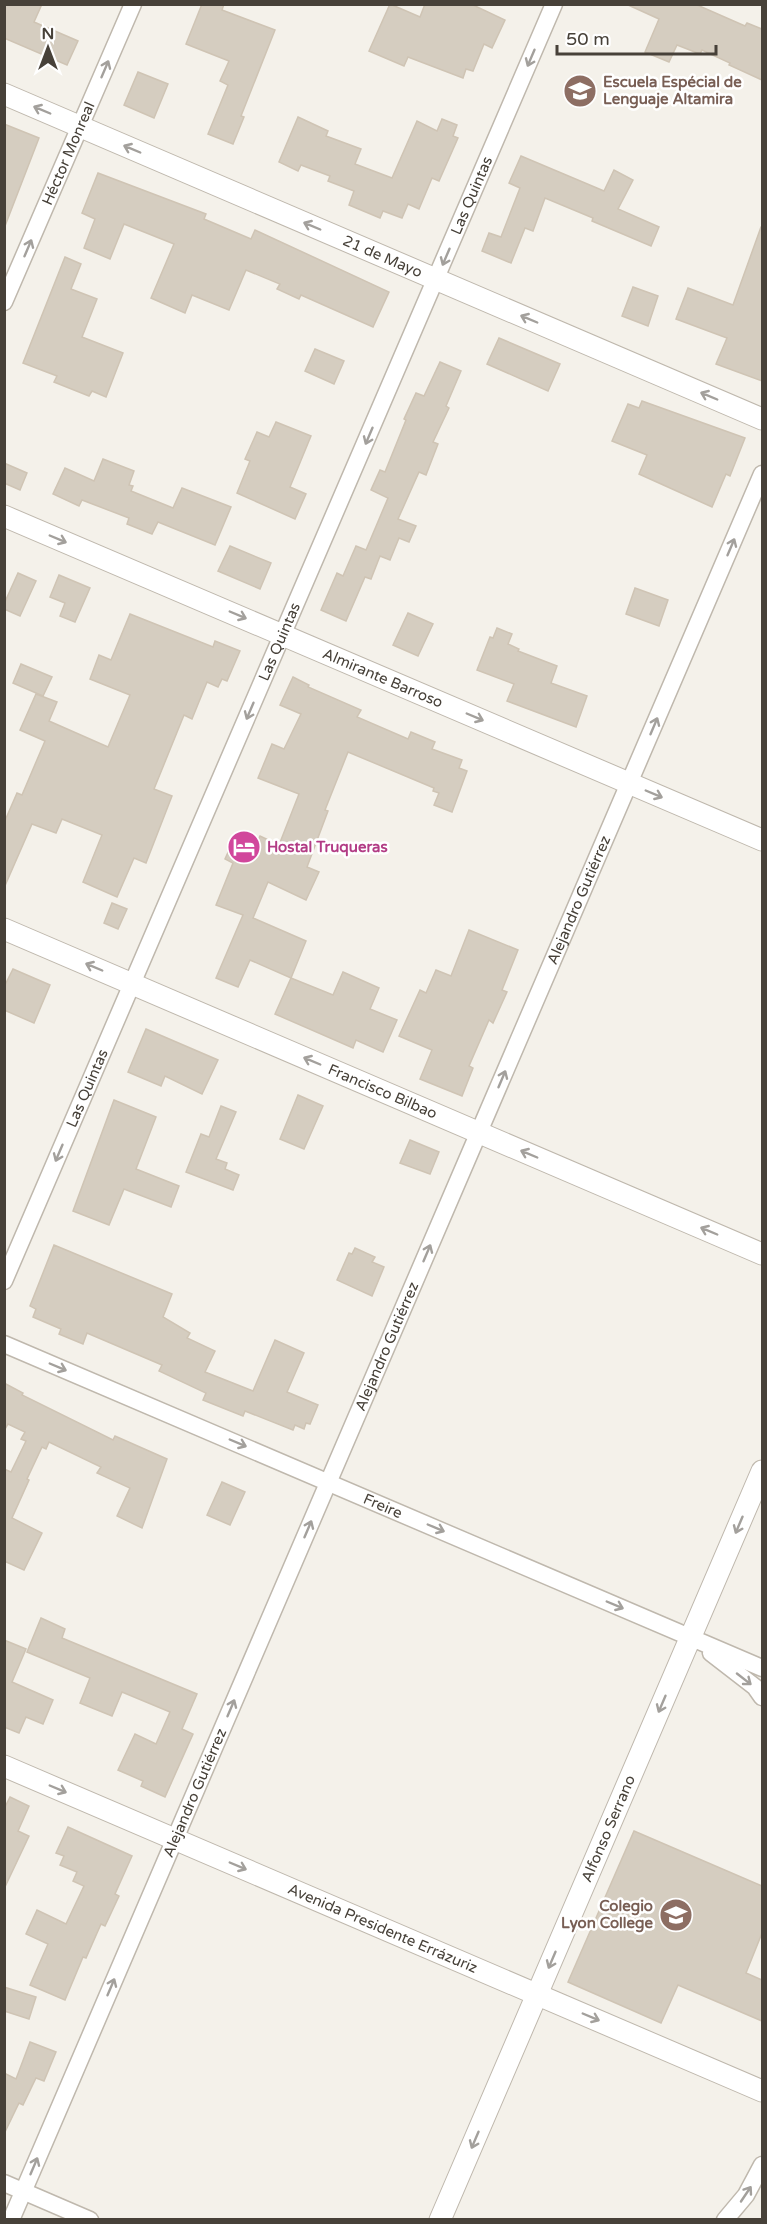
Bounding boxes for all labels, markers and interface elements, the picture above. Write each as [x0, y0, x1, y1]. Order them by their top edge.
north arrow [18, 18, 78, 78]
scale bar [557, 18, 716, 56]
text: N [42, 24, 54, 44]
text: 50 m [566, 28, 610, 50]
one-way arrow [525, 49, 536, 67]
one-way arrow [100, 60, 111, 78]
school or university icon: Escuela Espécial de Lenguaje Altamira [562, 73, 598, 109]
place label: Escuela Espécial de Lenguaje Altamira [603, 73, 742, 109]
street label: Héctor Monreal [38, 99, 99, 208]
one-way arrow [34, 104, 52, 115]
one-way arrow [124, 143, 142, 154]
street label: Las Quintas [447, 154, 496, 237]
one-way arrow [303, 219, 321, 231]
street label: 21 de Mayo [340, 231, 425, 281]
one-way arrow [22, 239, 34, 257]
one-way arrow [440, 247, 451, 265]
one-way arrow [521, 313, 539, 324]
one-way arrow [700, 389, 718, 401]
one-way arrow [362, 426, 374, 444]
one-way arrow [49, 533, 67, 545]
one-way arrow [726, 538, 737, 556]
street label: Las Quintas [255, 600, 304, 684]
one-way arrow [228, 610, 246, 621]
street label: Almirante Barroso [320, 644, 446, 712]
one-way arrow [244, 702, 255, 720]
one-way arrow [465, 712, 483, 723]
one-way arrow [649, 717, 660, 736]
one-way arrow [644, 789, 663, 800]
hotel icon: Hostal Truqueras [226, 829, 262, 865]
street label: Alejandro Gutiérrez [543, 833, 614, 967]
place label: Hostal Truqueras [267, 838, 388, 857]
one-way arrow [85, 961, 103, 973]
street label: Las Quintas [62, 1046, 112, 1130]
one-way arrow [303, 1055, 321, 1066]
street label: Francisco Bilbao [325, 1060, 440, 1123]
one-way arrow [497, 1070, 508, 1088]
one-way arrow [53, 1144, 64, 1162]
one-way arrow [521, 1148, 539, 1159]
one-way arrow [700, 1225, 718, 1236]
one-way arrow [422, 1245, 433, 1263]
street label: Alejandro Gutiérrez [351, 1279, 422, 1414]
one-way arrow [49, 1361, 67, 1373]
one-way arrow [228, 1438, 246, 1449]
street label: Freire [361, 1490, 405, 1522]
one-way arrow [733, 1516, 745, 1534]
one-way arrow [303, 1520, 314, 1539]
one-way arrow [426, 1523, 445, 1534]
one-way arrow [606, 1600, 624, 1611]
one-way arrow [736, 1673, 752, 1685]
one-way arrow [656, 1695, 667, 1713]
one-way arrow [226, 1700, 237, 1718]
street label: Alejandro Gutiérrez [159, 1726, 230, 1860]
street label: Alfonso Serrano [577, 1772, 639, 1885]
one-way arrow [49, 1784, 67, 1795]
one-way arrow [228, 1861, 246, 1872]
street label: Avenida Presidente Errázuriz [285, 1880, 480, 1977]
place label: Colegio Lyon College [561, 1897, 654, 1933]
school or university icon: Colegio Lyon College [658, 1897, 694, 1933]
one-way arrow [546, 1951, 557, 1969]
one-way arrow [106, 1978, 117, 1996]
one-way arrow [581, 2012, 600, 2023]
one-way arrow [469, 2130, 480, 2148]
one-way arrow [29, 2157, 40, 2175]
one-way arrow [740, 2186, 752, 2202]

